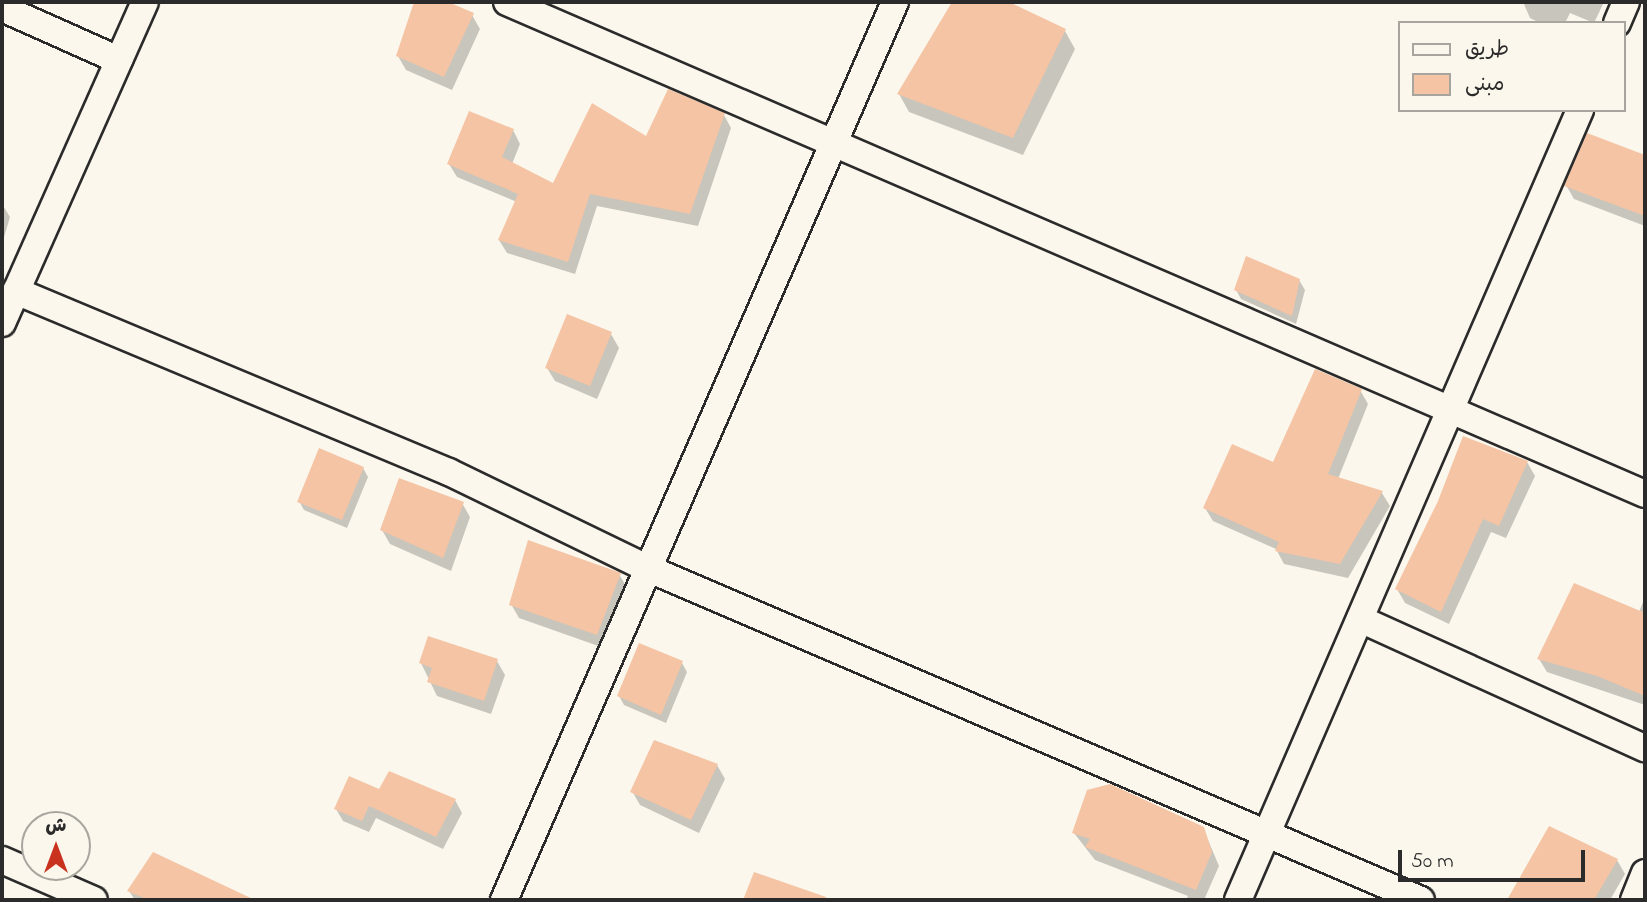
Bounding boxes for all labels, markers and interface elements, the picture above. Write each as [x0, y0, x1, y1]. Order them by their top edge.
legend [1398, 21, 1626, 112]
text: طريق [1465, 35, 1509, 65]
text: مبنى [1465, 70, 1504, 100]
north arrow [21, 811, 91, 881]
text: ش [46, 813, 66, 840]
scale bar [1402, 836, 1589, 880]
text: 50 m [1411, 847, 1454, 877]

